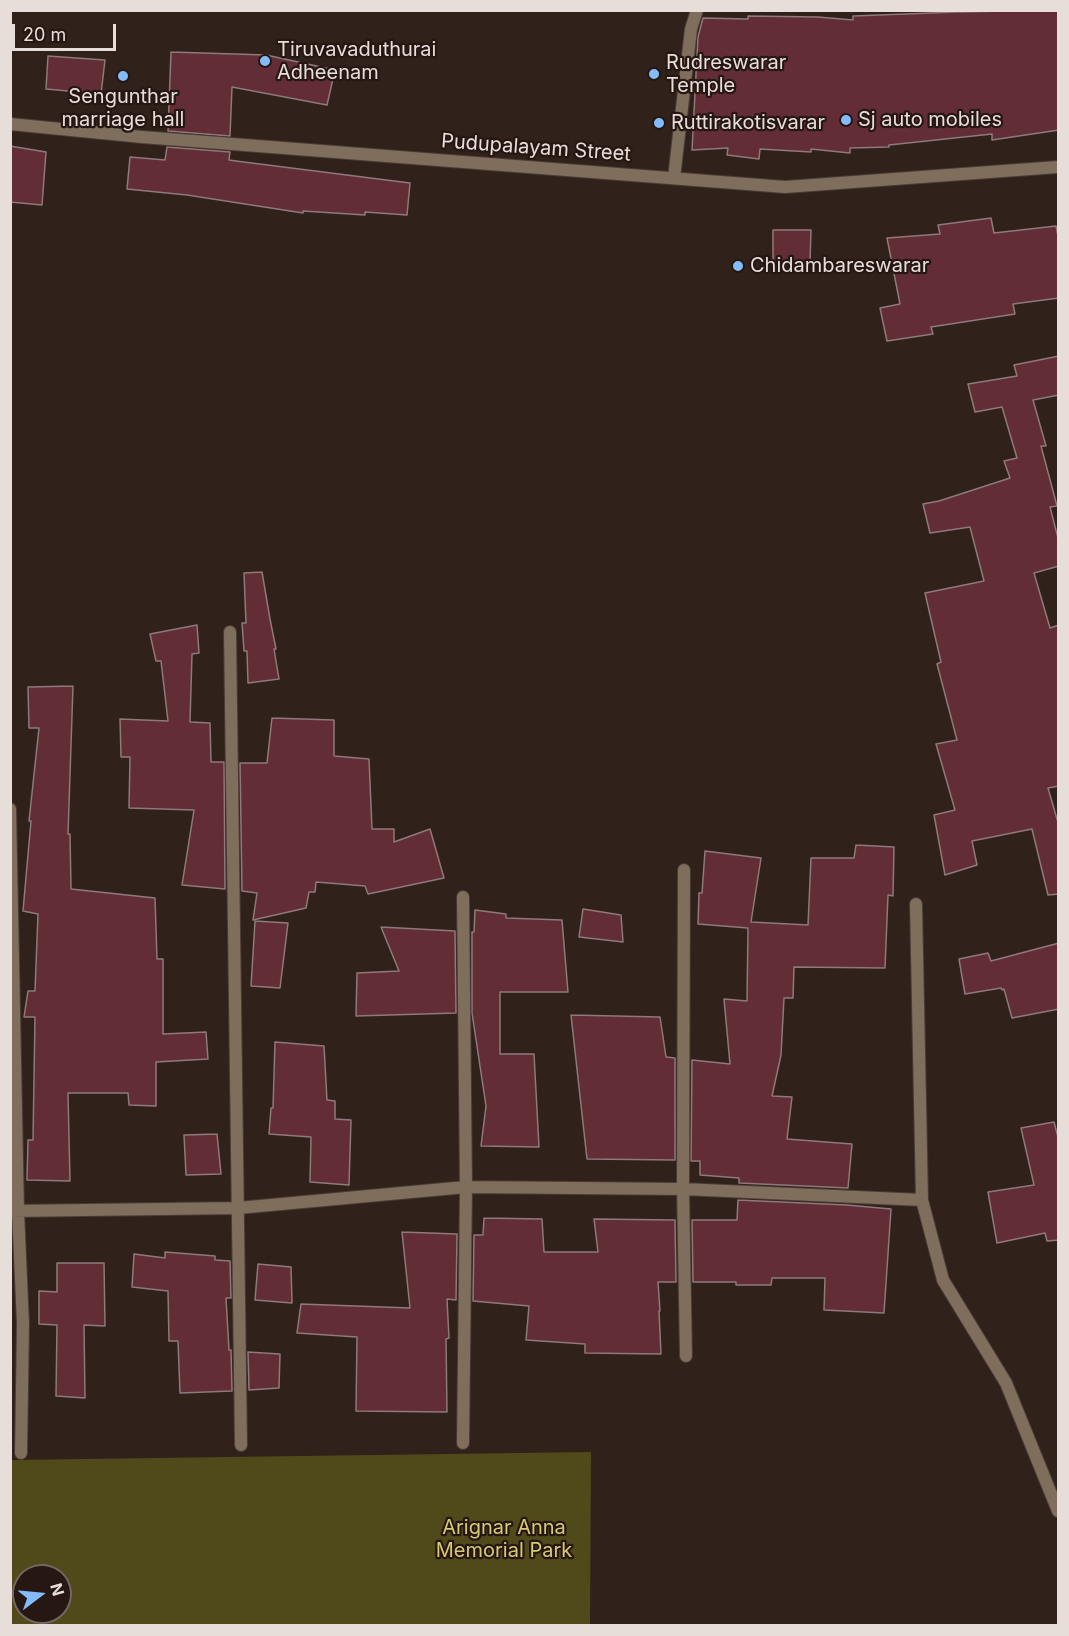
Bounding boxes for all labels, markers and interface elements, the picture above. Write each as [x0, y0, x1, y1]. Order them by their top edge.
scale bar [15, 12, 118, 50]
text: 20 m [23, 24, 66, 45]
place label: Tiruvavaduthurai Adheenam [277, 38, 436, 85]
place label: Rudreswarar Temple [666, 51, 786, 98]
marker: Tiruvavaduthurai Adheenam [258, 54, 272, 68]
marker: Rudreswarar Temple [647, 67, 661, 81]
marker: Sengunthar marriage hall [116, 69, 130, 83]
place label: Sengunthar marriage hall [62, 85, 184, 132]
place label: Sj auto mobiles [858, 108, 1002, 132]
place label: Ruttirakotisvarar [671, 111, 825, 135]
marker: Sj auto mobiles [839, 113, 853, 127]
marker: Ruttirakotisvarar [652, 116, 666, 130]
street label: Pudupalayam Street [440, 129, 632, 167]
place label: Chidambareswarar [750, 254, 929, 278]
marker: Chidambareswarar [731, 259, 745, 273]
park label: Arignar Anna Memorial Park [436, 1516, 572, 1563]
north arrow [12, 1564, 72, 1624]
text: N [46, 1581, 69, 1598]

